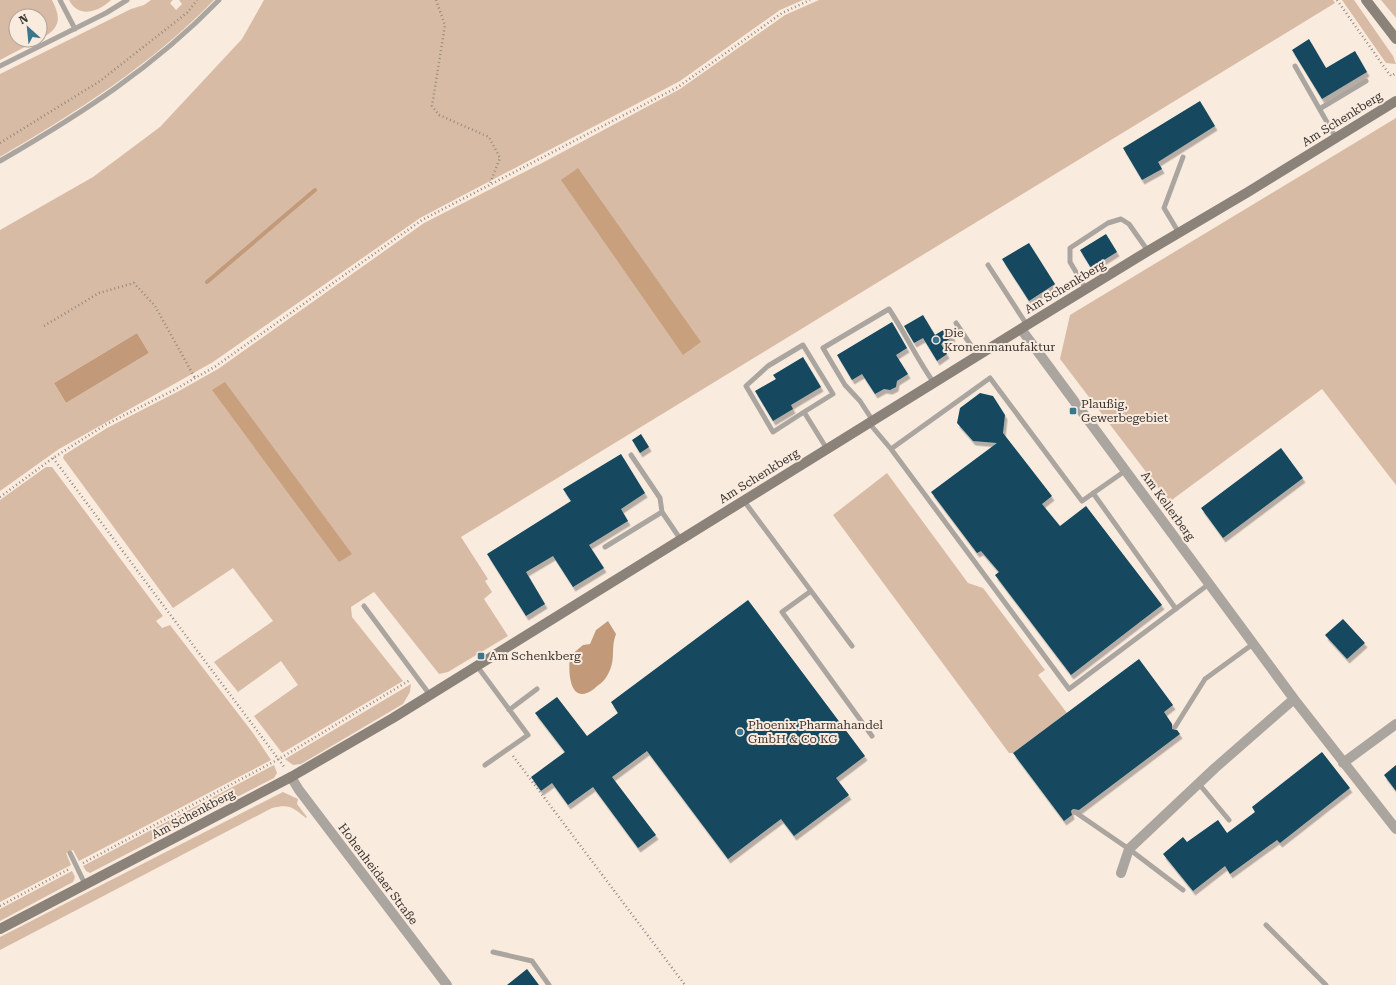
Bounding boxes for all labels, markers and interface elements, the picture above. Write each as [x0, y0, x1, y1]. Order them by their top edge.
north arrow [8, 8, 48, 48]
text: N [17, 12, 31, 27]
street label: Am Schenkberg [1299, 89, 1385, 149]
street label: Am Schenkberg [1022, 257, 1108, 317]
place label: Die Kronenmanufaktur [944, 326, 1055, 354]
marker: Die Kronenmanufaktur [931, 335, 941, 345]
place label: Plaußig, Gewerbegebiet [1081, 397, 1169, 425]
marker: Plaußig, Gewerbegebiet [1068, 406, 1078, 416]
street label: Am Schenkberg [716, 446, 802, 506]
street label: Am Kellerberg [1138, 469, 1198, 543]
place label: Am Schenkberg [489, 649, 581, 663]
marker: Am Schenkberg [476, 651, 486, 661]
place label: Phoenix Pharmahandel GmbH & Co KG [748, 718, 883, 746]
marker: Phoenix Pharmahandel GmbH & Co KG [735, 727, 745, 737]
street label: Am Schenkberg [149, 786, 237, 842]
street label: Hohenheidaer Straße [335, 821, 421, 928]

